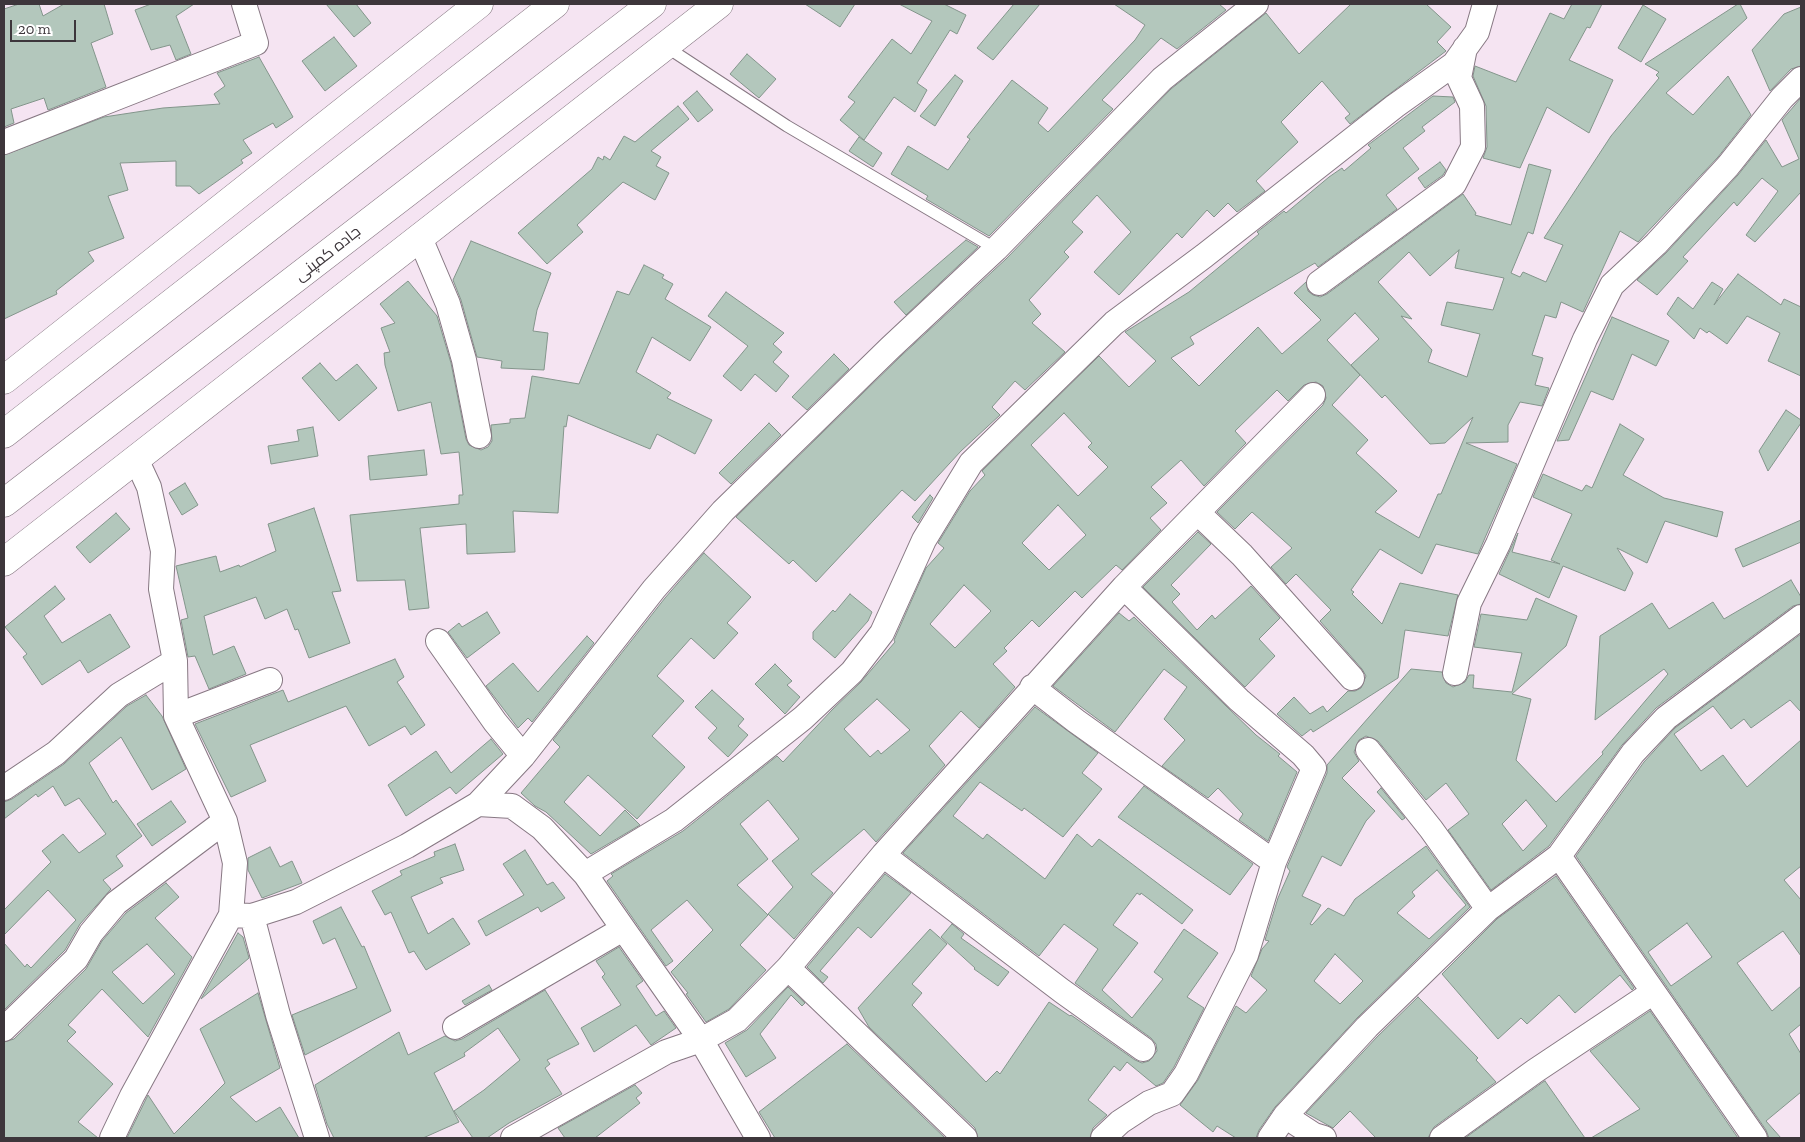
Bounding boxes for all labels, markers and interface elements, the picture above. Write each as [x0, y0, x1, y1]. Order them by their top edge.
scale bar [12, 10, 79, 42]
text: 20 m [18, 20, 51, 38]
street label: جاده کمپنی [291, 222, 365, 286]

